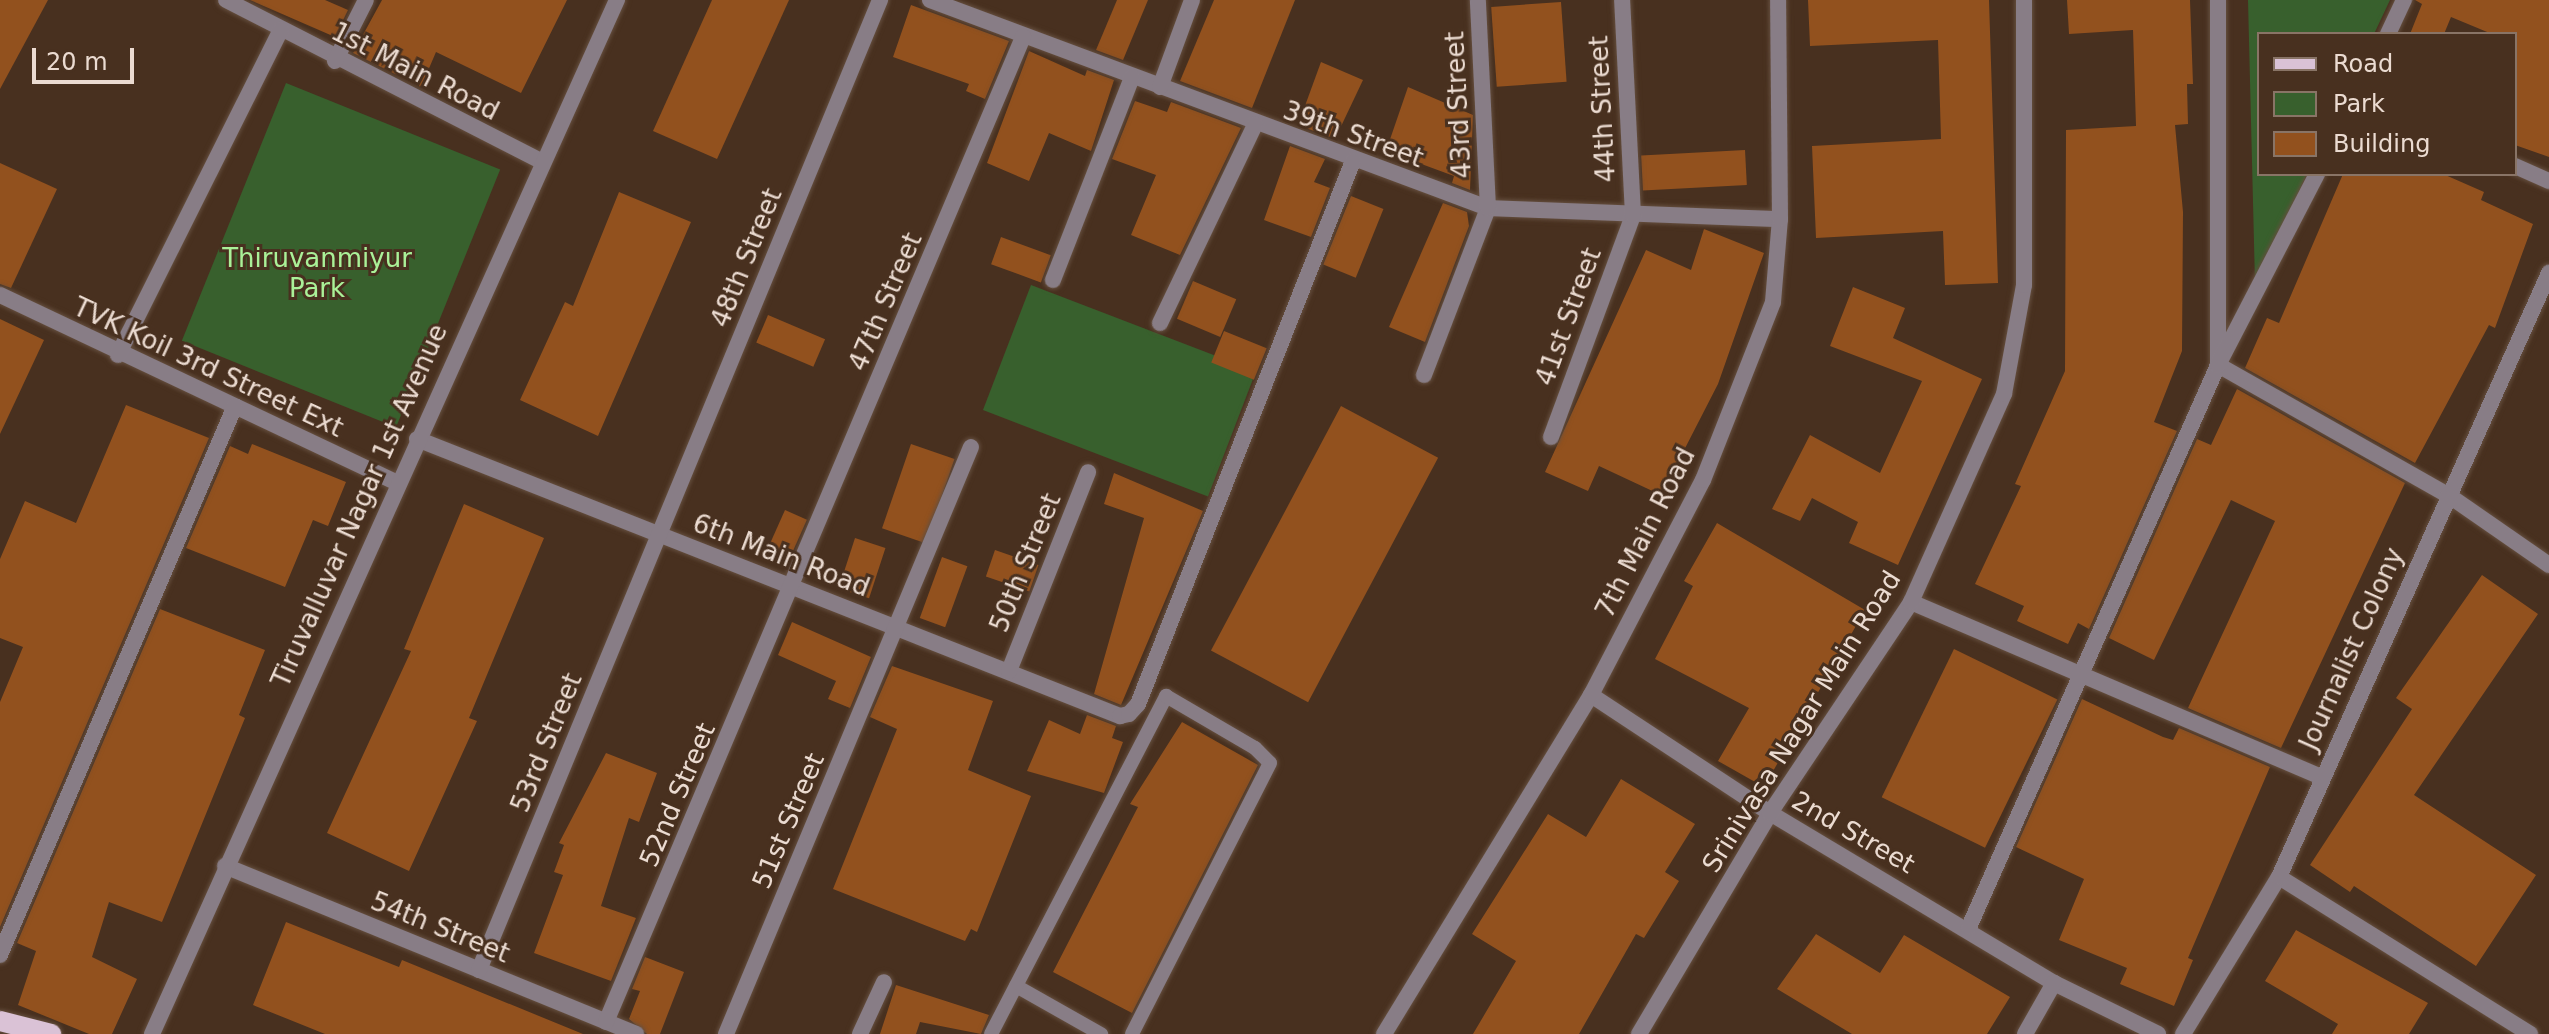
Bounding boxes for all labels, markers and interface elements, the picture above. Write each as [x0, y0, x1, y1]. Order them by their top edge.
street label: 1st Main Road [326, 16, 504, 128]
street label: 43rd Street [1440, 31, 1478, 179]
scale bar [36, 32, 138, 82]
legend [2257, 32, 2517, 176]
street label: 44th Street [1584, 35, 1622, 183]
text: 20 m [46, 48, 108, 76]
text: Road [2333, 50, 2393, 78]
text: Park [2333, 90, 2385, 118]
street label: 39th Street [1279, 95, 1427, 175]
text: Building [2333, 130, 2430, 158]
street label: 48th Street [705, 184, 789, 332]
street label: 47th Street [843, 228, 929, 376]
park label: Thiruvanmiyur Park [222, 243, 412, 304]
street label: 41st Street [1530, 244, 1608, 390]
street label: TVK Koil 3rd Street Ext [68, 292, 348, 444]
street label: Tiruvalluvar Nagar 1st Avenue [266, 320, 454, 692]
street label: 7th Main Road [1590, 443, 1702, 623]
street label: 50th Street [984, 489, 1068, 637]
street label: 6th Main Road [688, 508, 874, 604]
street label: Journalist Colony [2293, 543, 2411, 755]
street label: Srinivasa Nagar Main Road [1696, 566, 1908, 878]
street label: 53rd Street [505, 669, 589, 817]
street label: 52nd Street [634, 718, 722, 872]
street label: 51st Street [746, 749, 832, 893]
street label: 2nd Street [1786, 785, 1920, 881]
street label: 54th Street [366, 886, 514, 970]

